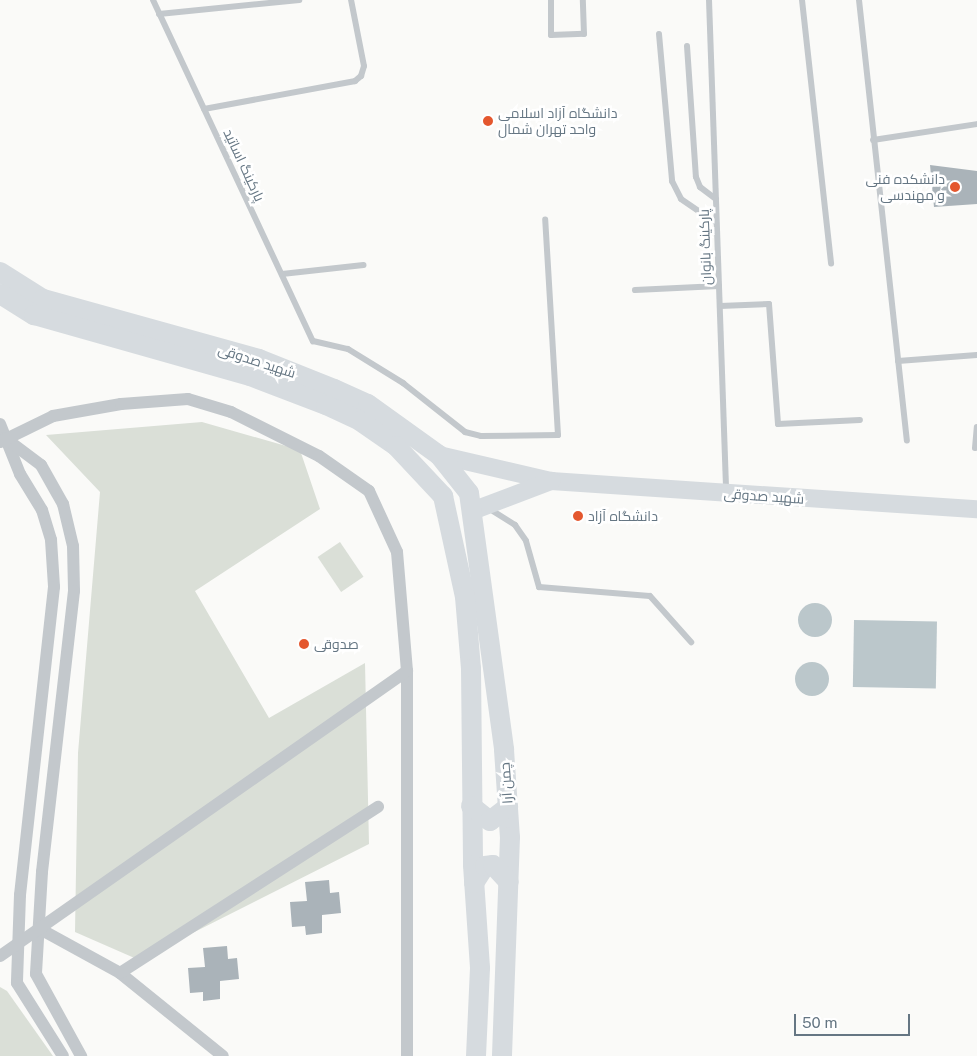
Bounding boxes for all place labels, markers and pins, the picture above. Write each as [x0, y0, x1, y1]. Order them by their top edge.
place label: دانشگاه آزاد اسلامی واحد تهران شمال [498, 105, 617, 138]
marker: دانشگاه آزاد اسلامی واحد تهران شمال [482, 115, 494, 127]
place label: دانشکده فنی و مهندسی [865, 171, 945, 203]
marker: دانشکده فنی و مهندسی [949, 181, 961, 193]
place label: دانشگاه آزاد [588, 508, 658, 524]
marker: دانشگاه آزاد [572, 510, 584, 522]
place label: صدوقی [314, 636, 359, 652]
marker: صدوقی [298, 638, 310, 650]

